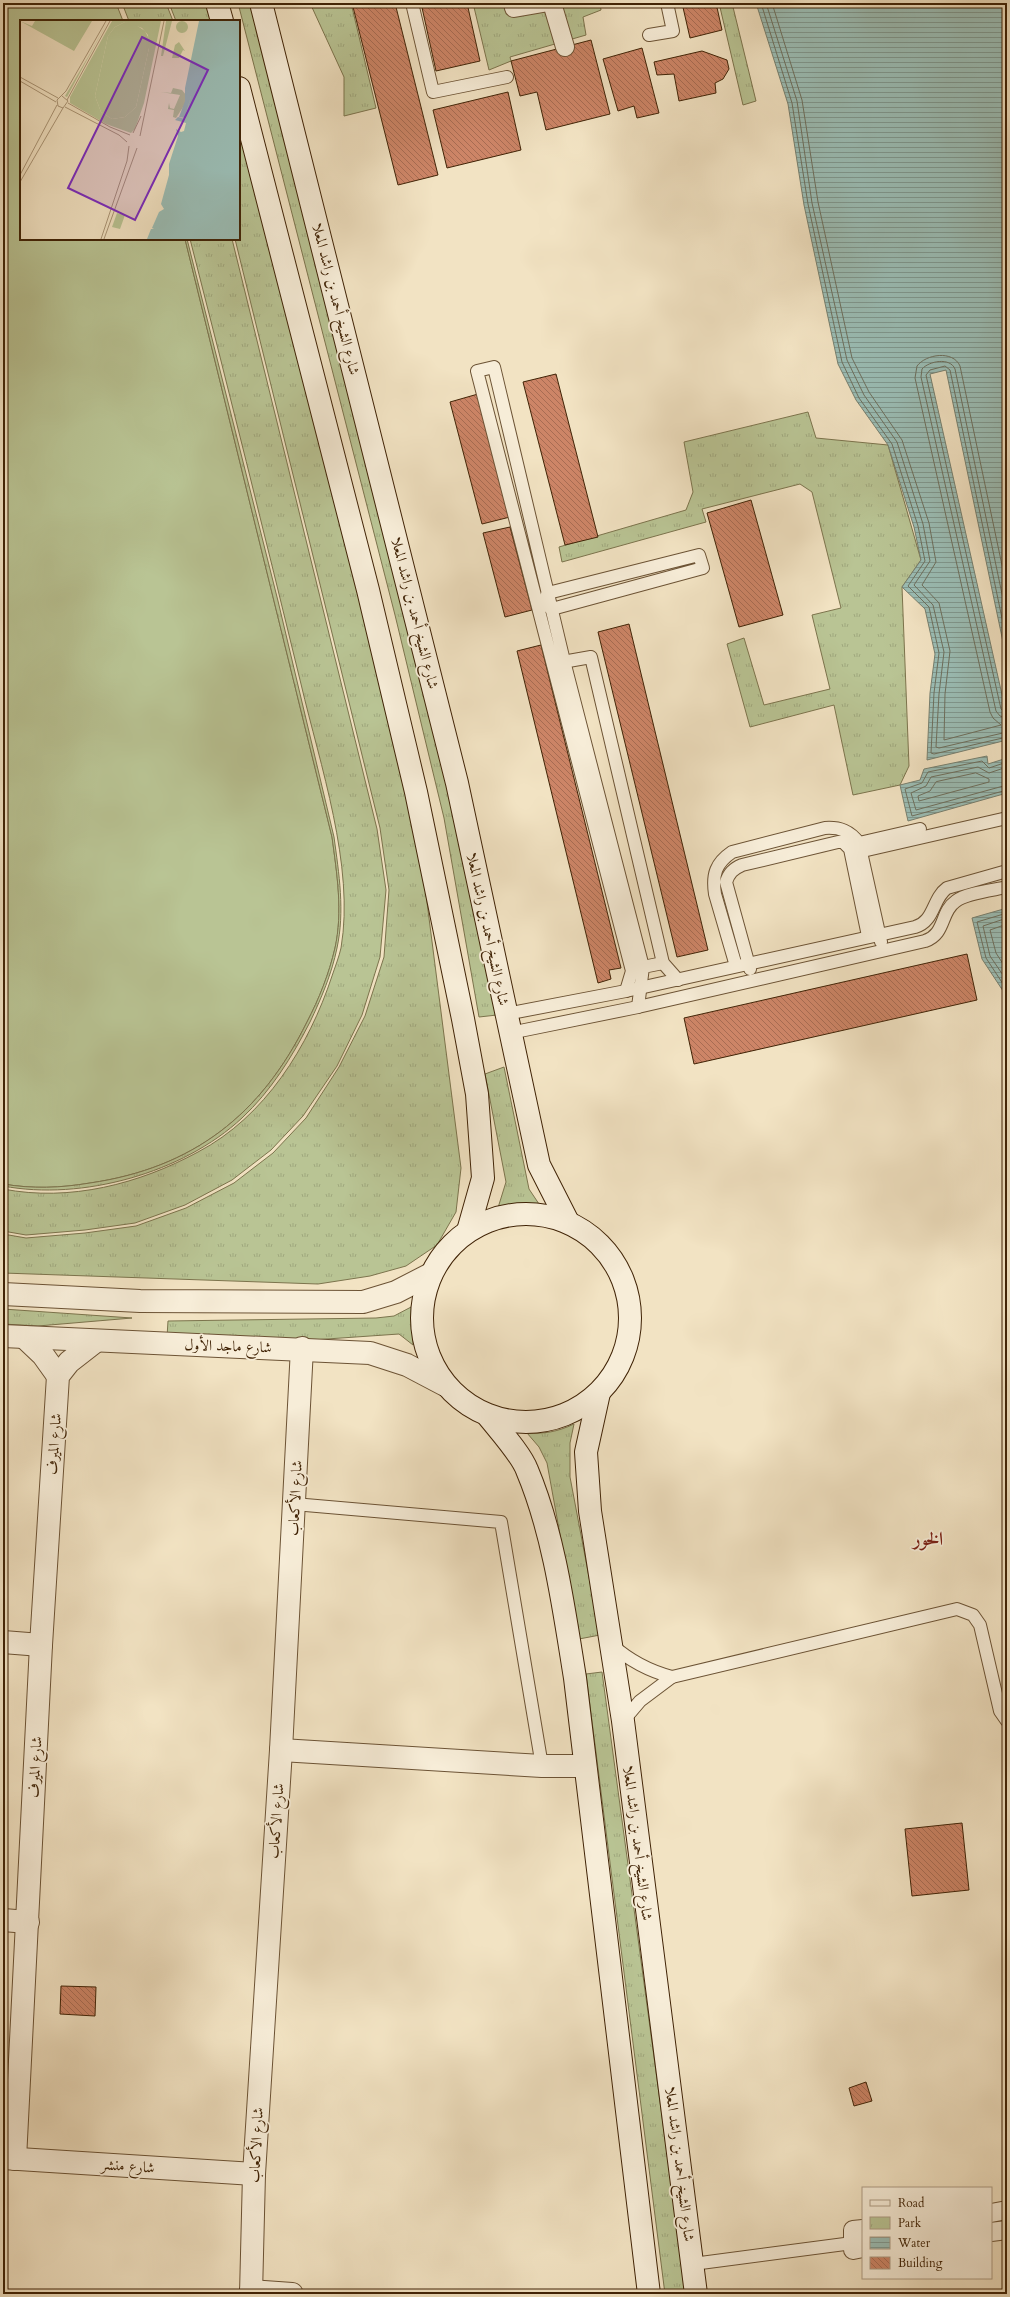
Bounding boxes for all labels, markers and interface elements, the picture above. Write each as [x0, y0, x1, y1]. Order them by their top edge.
inset map [20, 20, 240, 240]
street label: شارع الشيخ أحمد بن راشد المعلا [304, 221, 366, 378]
street label: شارع الشيخ أحمد بن راشد المعلا [383, 535, 445, 692]
street label: شارع الشيخ أحمد بن راشد المعلا [458, 851, 515, 1008]
street label: شارع ماجد الأول [184, 1333, 272, 1361]
street label: شارع الميرف [42, 1413, 69, 1476]
street label: شارع الأكعاب [282, 1460, 310, 1536]
district label: الخور [911, 1526, 943, 1552]
street label: شارع الميرف [23, 1736, 50, 1798]
street label: شارع الشيخ أحمد بن راشد المعلا [615, 1764, 658, 1922]
street label: شارع الأكعاب [262, 1782, 292, 1860]
street label: شارع الشيخ أحمد بن راشد المعلا [657, 2085, 700, 2243]
street label: شارع الأكعاب [243, 2107, 271, 2183]
street label: شارع منشر [98, 2154, 155, 2181]
legend [862, 2187, 992, 2279]
text: Road [898, 2195, 925, 2211]
text: Park [898, 2215, 922, 2231]
text: Water [897, 2235, 931, 2251]
text: Building [898, 2255, 943, 2271]

